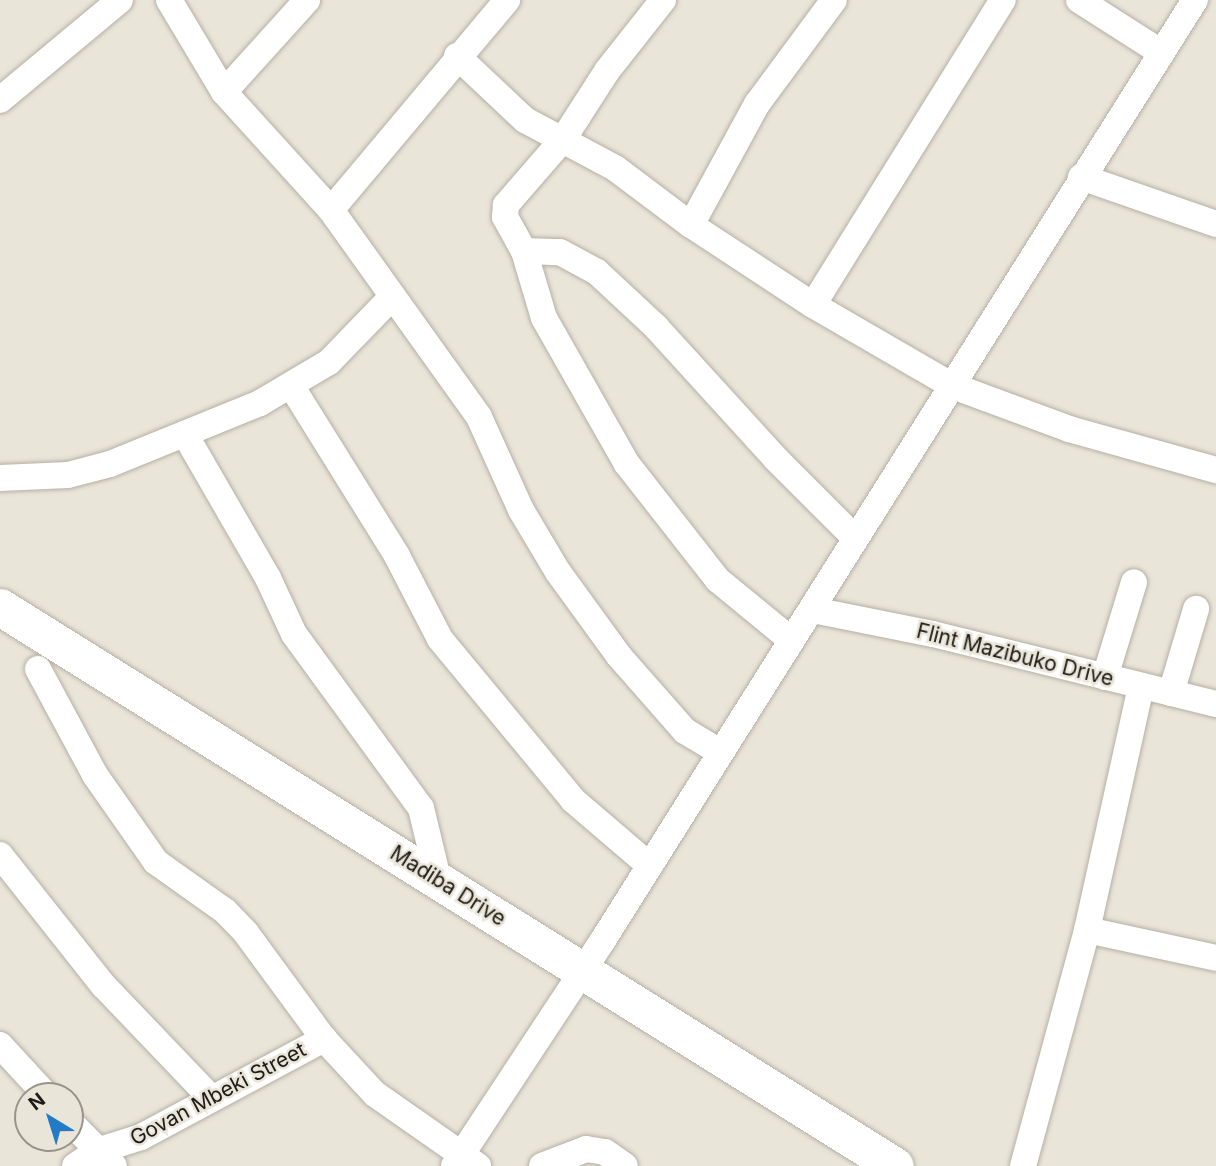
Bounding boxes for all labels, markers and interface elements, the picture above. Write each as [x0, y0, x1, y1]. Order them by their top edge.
street label: Flint Mazibuko Drive [914, 618, 1116, 692]
street label: Madiba Drive [386, 840, 510, 932]
street label: Govan Mbeki Street [126, 1037, 310, 1151]
north arrow [14, 1082, 84, 1152]
text: N [24, 1088, 50, 1115]

